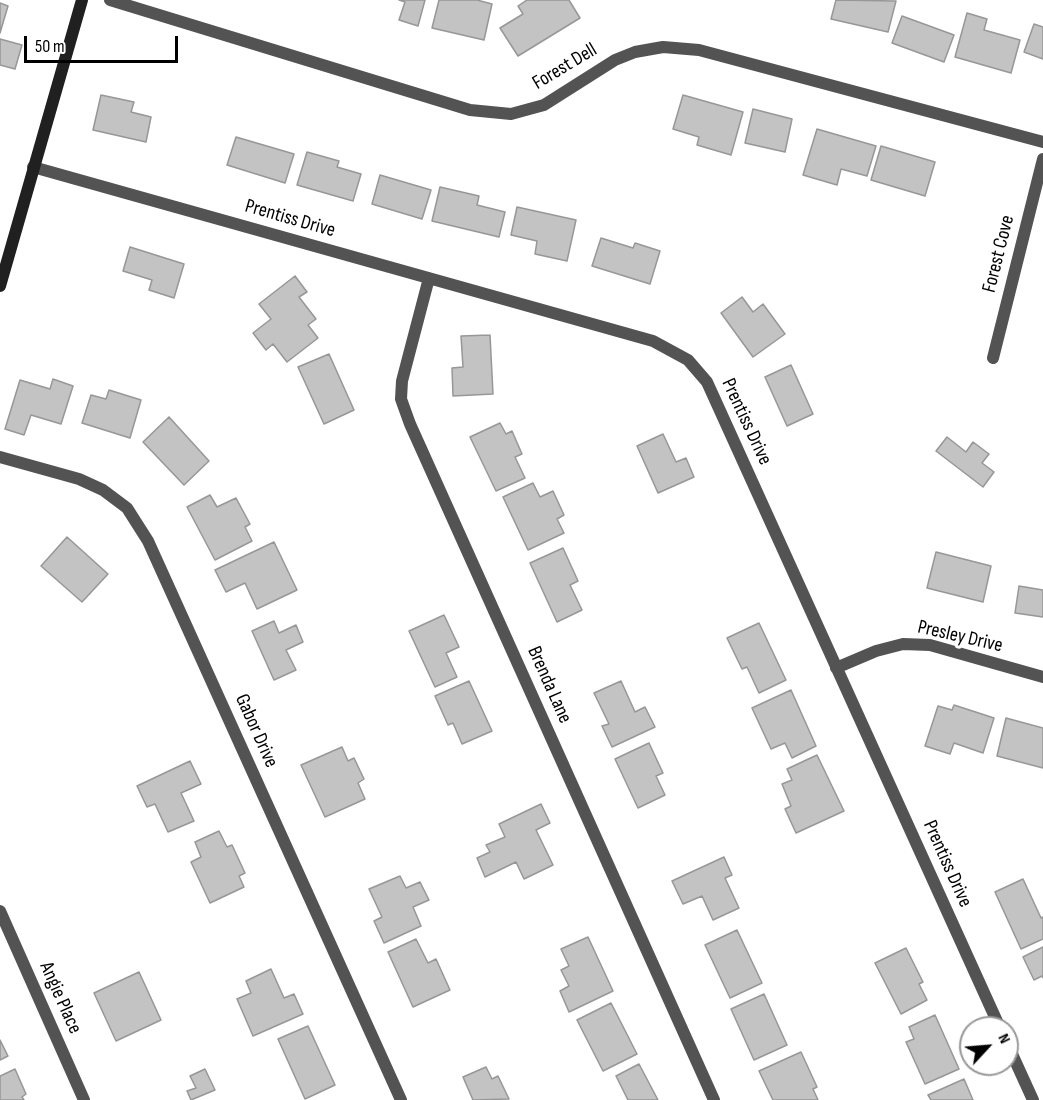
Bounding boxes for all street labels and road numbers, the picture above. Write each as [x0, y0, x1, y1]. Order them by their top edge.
street label: Forest Dell [528, 38, 602, 96]
street label: Prentiss Drive [242, 195, 338, 243]
street label: Forest Cove [978, 213, 1020, 295]
street label: Prentiss Drive [716, 375, 776, 469]
street label: Presley Drive [915, 616, 1005, 658]
street label: Brenda Lane [521, 643, 577, 727]
street label: Gabor Drive [229, 690, 283, 772]
street label: Prentiss Drive [917, 817, 977, 911]
street label: Angie Place [34, 958, 86, 1038]

